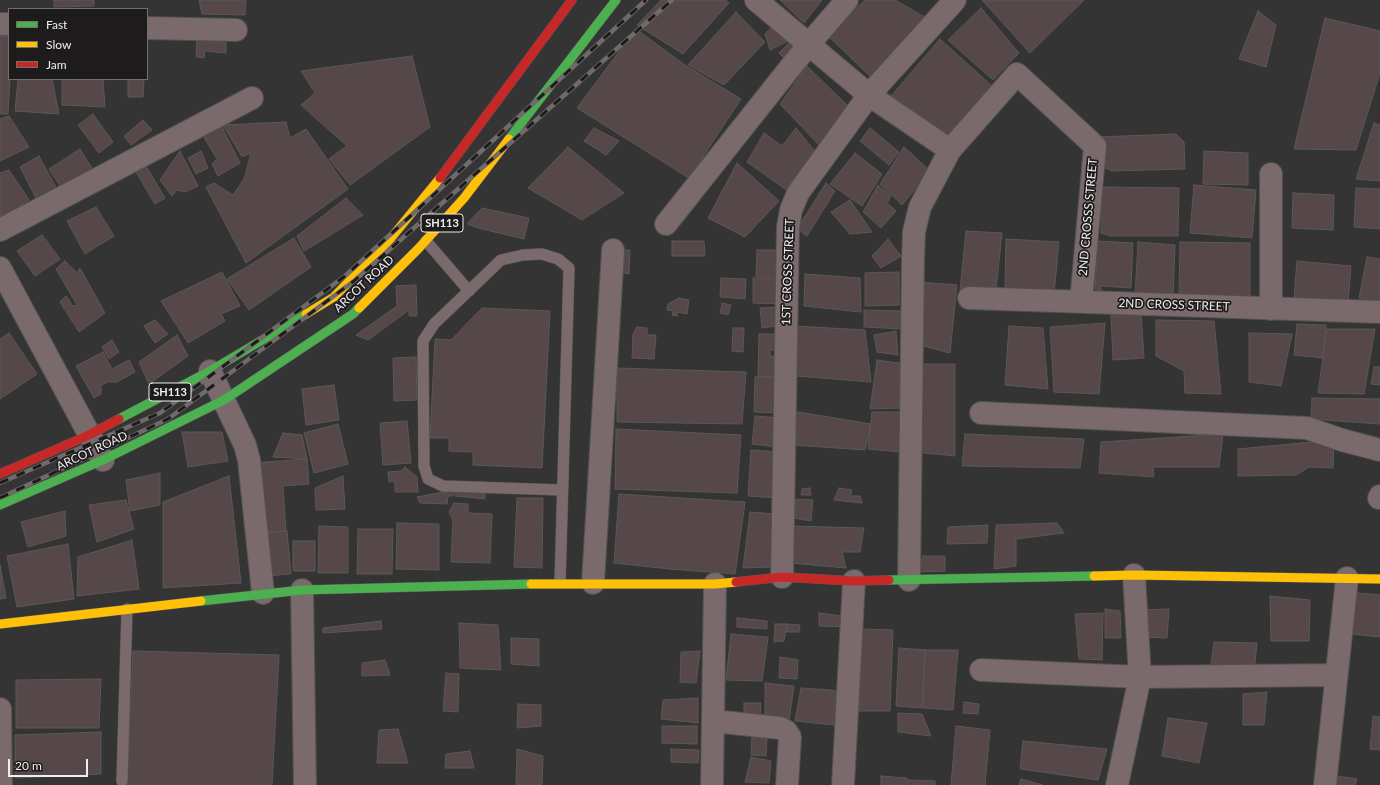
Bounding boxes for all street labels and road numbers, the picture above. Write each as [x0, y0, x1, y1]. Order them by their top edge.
street label: 2ND CROSSS STREET [1076, 158, 1100, 276]
road number: SH113 [421, 214, 463, 232]
street label: 1ST CROSS STREET [779, 218, 797, 326]
street label: ARCOT ROAD [331, 253, 397, 315]
street label: 2ND CROSS STREET [1118, 296, 1230, 314]
road number: SH113 [149, 383, 191, 401]
street label: ARCOT ROAD [54, 428, 130, 474]

